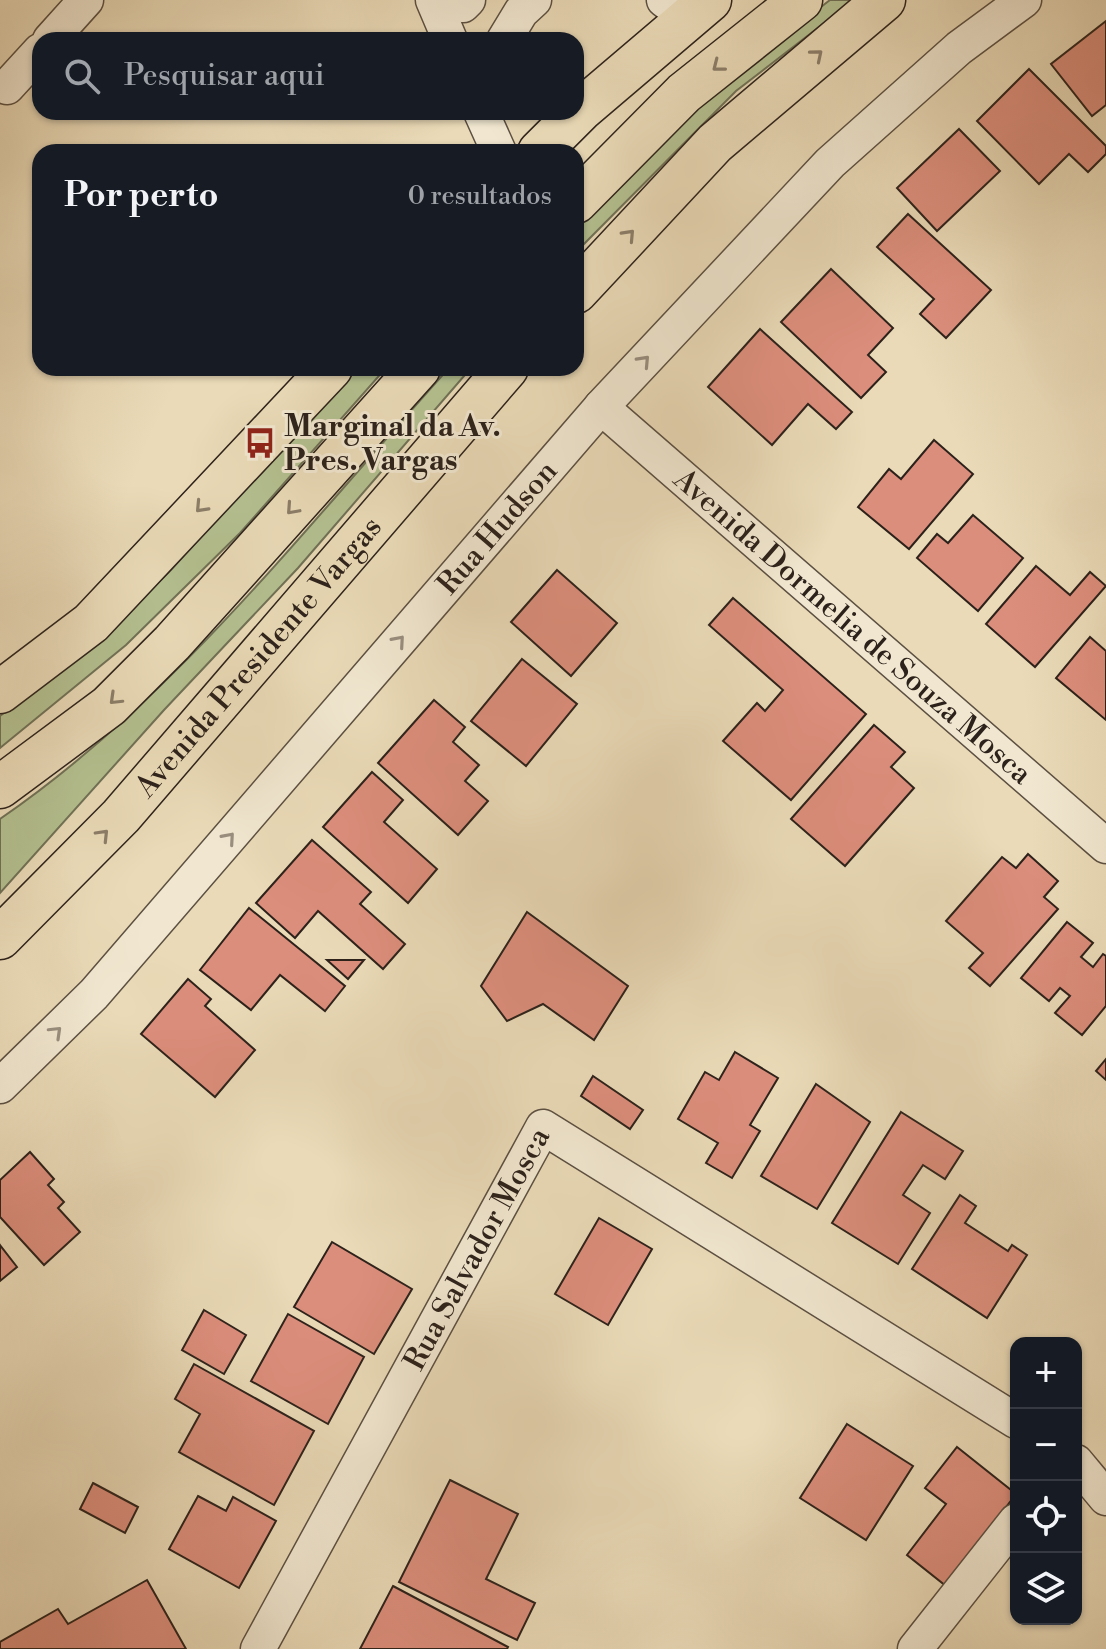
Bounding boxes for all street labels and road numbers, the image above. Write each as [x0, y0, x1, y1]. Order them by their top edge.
street label: Rua Hudson [429, 453, 566, 603]
street label: Avenida Dormelia de Souza Mosca [665, 460, 1040, 794]
street label: Avenida Presidente Vargas [127, 509, 391, 807]
street label: Rua Salvador Mosca [396, 1121, 559, 1377]

